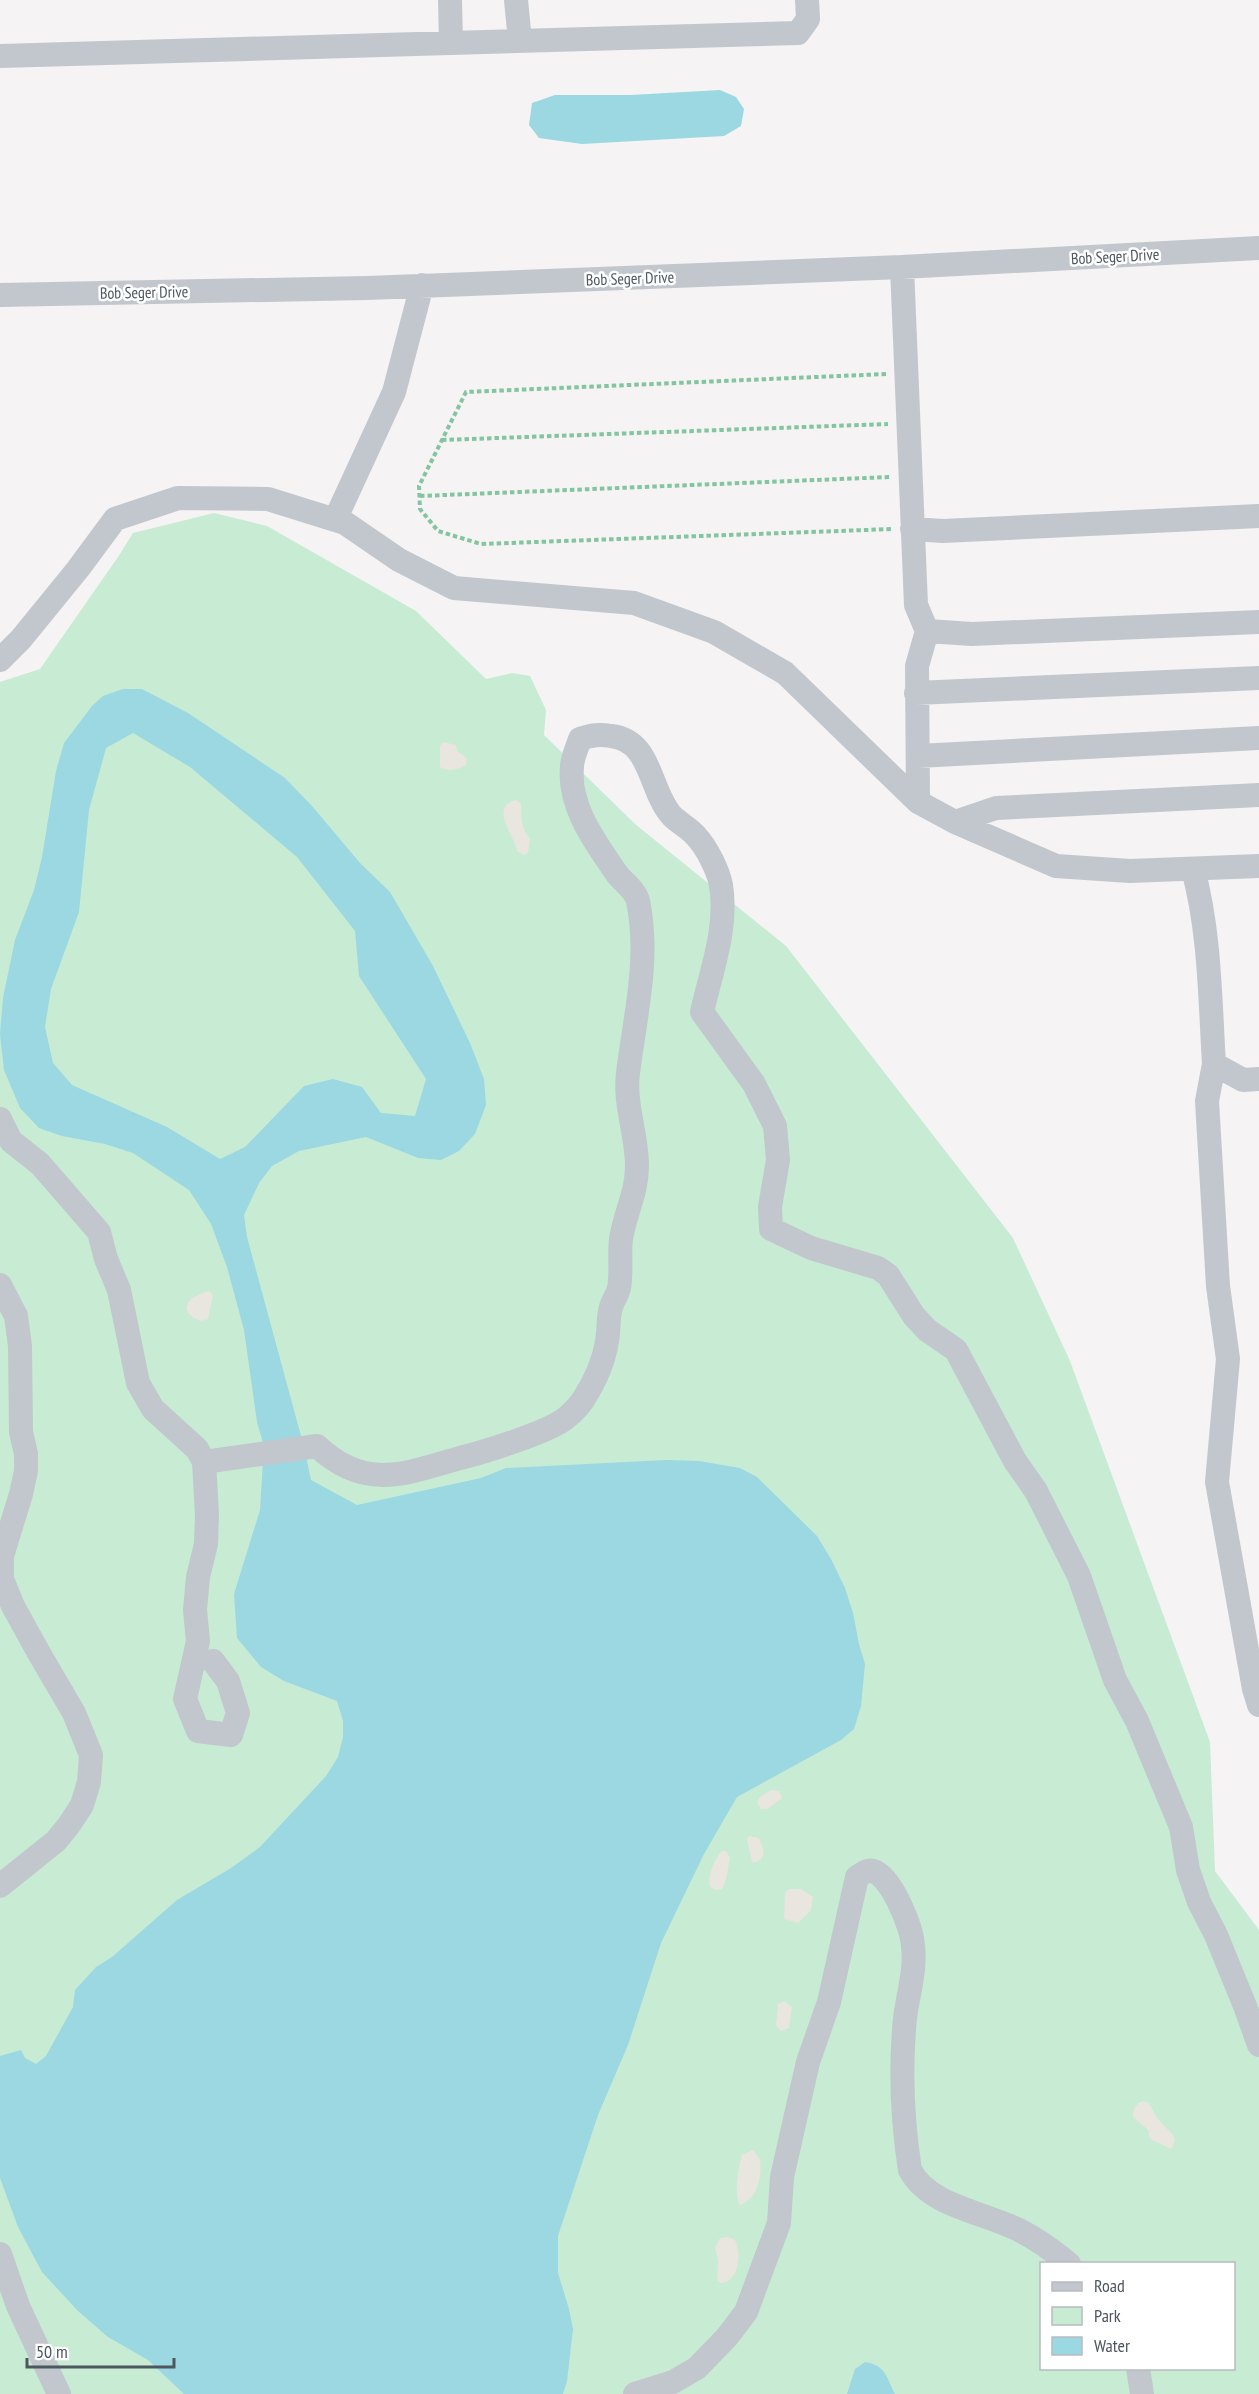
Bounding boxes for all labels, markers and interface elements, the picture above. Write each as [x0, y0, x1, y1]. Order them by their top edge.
street label: Bob Seger Drive [1070, 244, 1160, 268]
street label: Bob Seger Drive [585, 266, 675, 290]
street label: Bob Seger Drive [100, 281, 188, 303]
legend [1040, 2262, 1235, 2370]
text: Road [1094, 2274, 1125, 2297]
text: Park [1094, 2304, 1121, 2327]
scale bar [27, 2331, 174, 2369]
text: Water [1094, 2334, 1130, 2357]
text: 50 m [36, 2340, 68, 2363]

